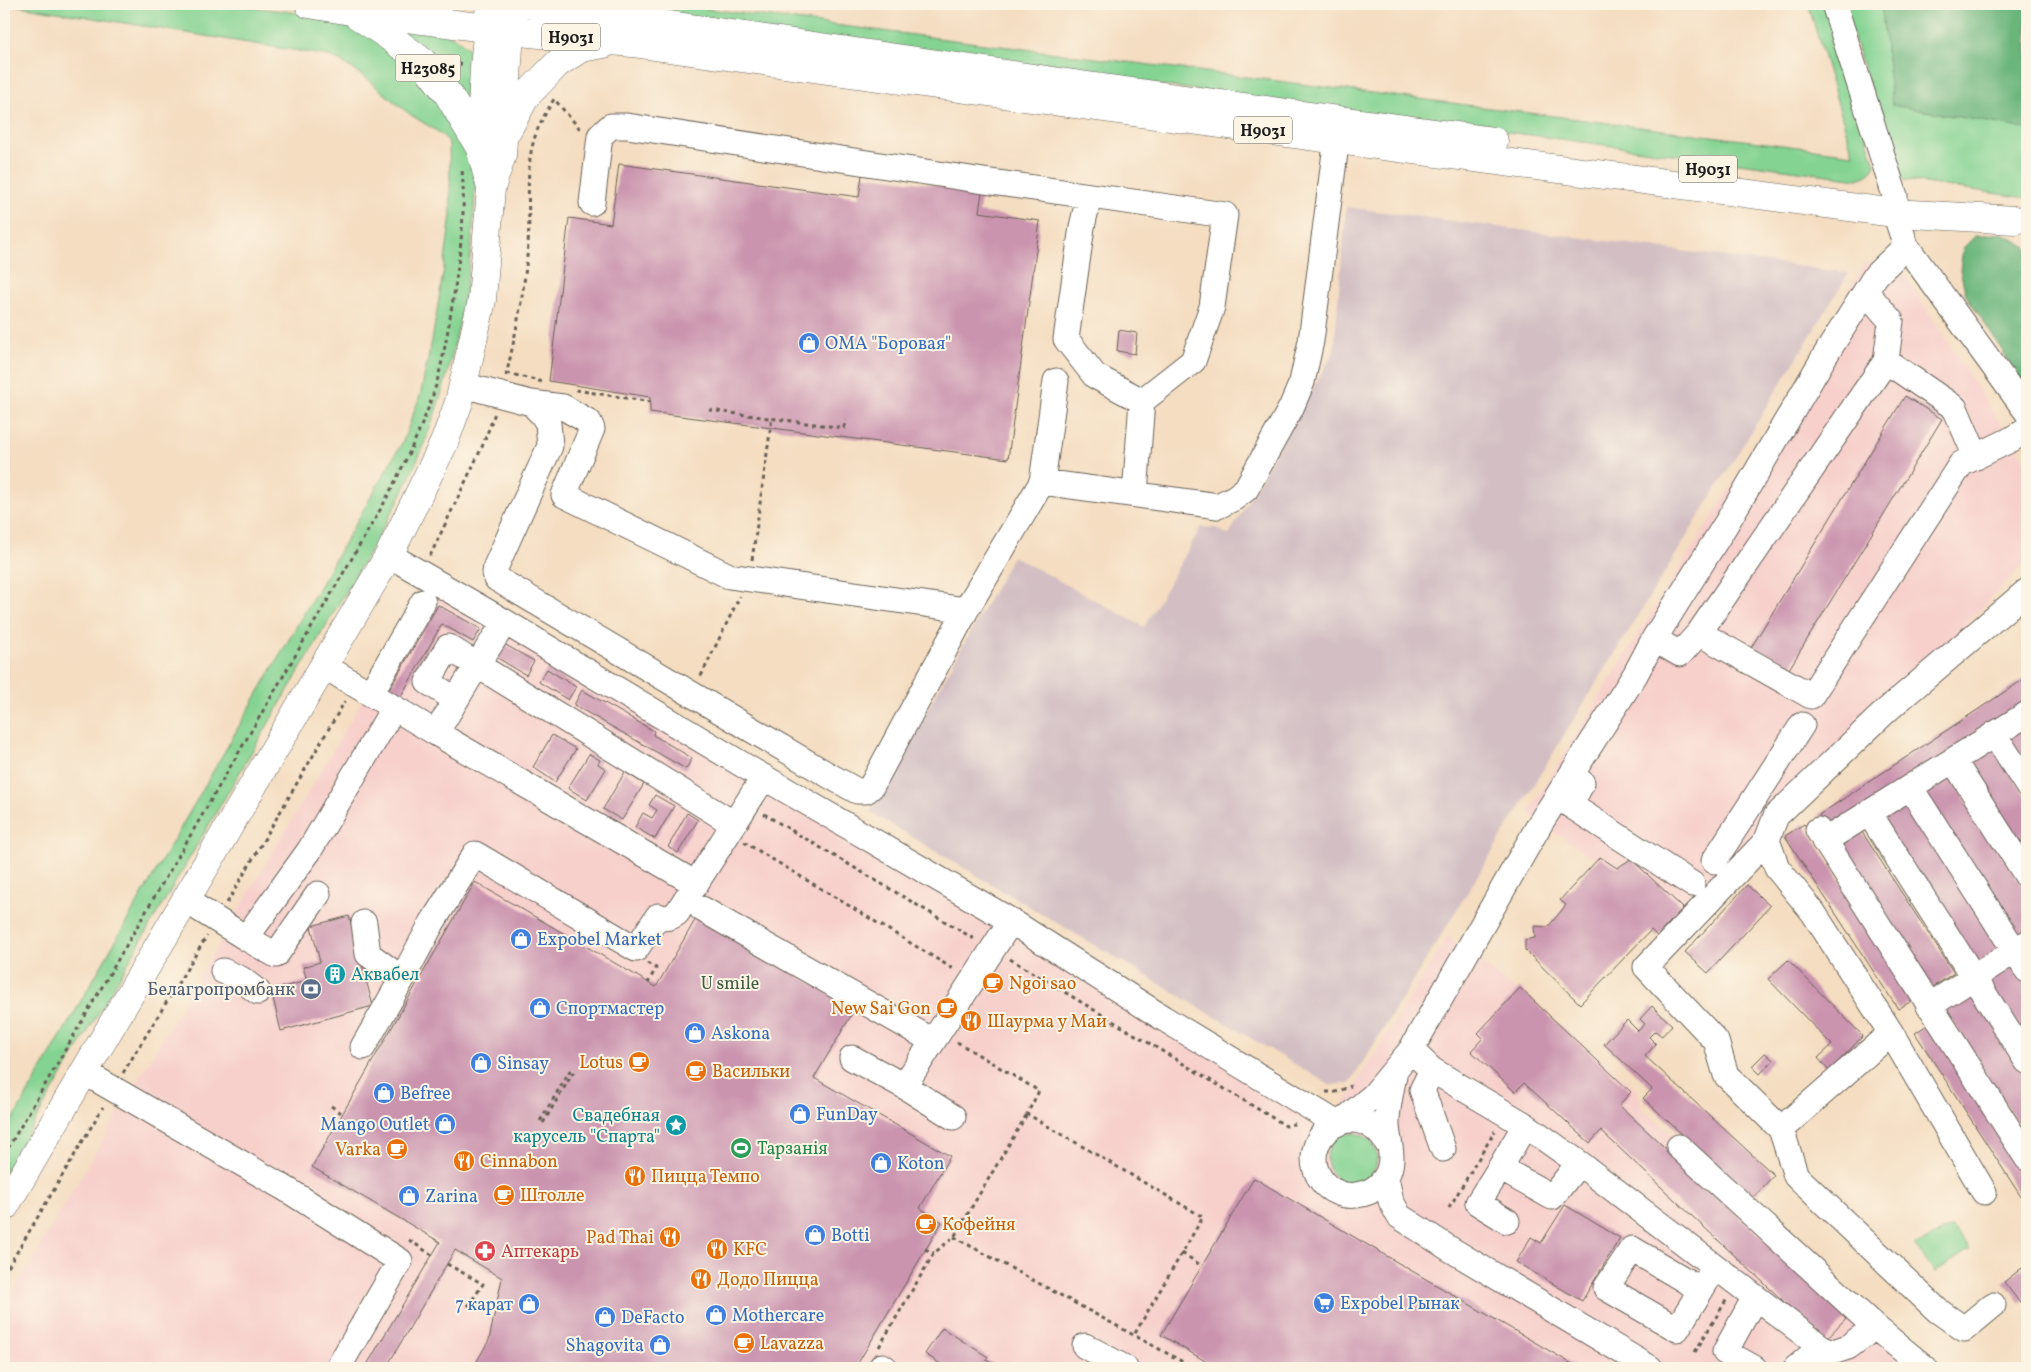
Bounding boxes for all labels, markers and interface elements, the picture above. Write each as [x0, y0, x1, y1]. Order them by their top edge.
road number: Н9031 [542, 24, 600, 51]
road number: Н23085 [396, 54, 460, 82]
road number: Н9031 [1234, 116, 1292, 144]
road number: Н9031 [1679, 156, 1737, 182]
shop icon: ОМА "Боровая" [797, 331, 821, 355]
place label: ОМА "Боровая" [825, 332, 951, 357]
shop icon: Expobel Market [509, 927, 533, 951]
place label: Expobel Market [537, 928, 662, 953]
building icon: Аквабел [323, 962, 347, 986]
place label: Аквабел [351, 963, 419, 988]
cafe icon: Ngoi sao [981, 971, 1005, 995]
park label: U smile [701, 972, 759, 997]
place label: Ngoi sao [1009, 972, 1076, 997]
bank icon: Белагропромбанк [299, 977, 323, 1001]
place label: Белагропромбанк [147, 978, 295, 1003]
shop icon: Спортмастер [528, 996, 552, 1020]
cafe icon: New Sai Gon [935, 996, 959, 1020]
place label: Спортмастер [556, 997, 664, 1022]
place label: New Sai Gon [831, 997, 931, 1022]
restaurant icon: Шаурма у Маи [959, 1009, 983, 1033]
place label: Шаурма у Маи [987, 1010, 1107, 1035]
shop icon: Askona [683, 1021, 707, 1045]
place label: Askona [711, 1022, 770, 1047]
cafe icon: Lotus [627, 1050, 651, 1074]
shop icon: Sinsay [469, 1051, 493, 1075]
place label: Lotus [579, 1051, 623, 1076]
place label: Sinsay [497, 1052, 549, 1077]
cafe icon: Васильки [684, 1059, 708, 1083]
place label: Васильки [712, 1060, 790, 1085]
shop icon: Befree [372, 1081, 396, 1105]
place label: Befree [400, 1082, 451, 1107]
shop icon: FunDay [788, 1102, 812, 1126]
place label: FunDay [816, 1103, 878, 1128]
place label: Свадебная карусель "Спарта" [513, 1104, 660, 1150]
shop icon: Mango Outlet [433, 1112, 457, 1136]
place label: Mango Outlet [320, 1113, 429, 1138]
place icon: Свадебная карусель "Спарта" [664, 1113, 688, 1137]
sports icon: Тарзанія [729, 1136, 753, 1160]
cafe icon: Varka [385, 1137, 409, 1161]
place label: Тарзанія [757, 1137, 828, 1162]
place label: Varka [335, 1138, 381, 1163]
restaurant icon: Cinnabon [452, 1149, 476, 1173]
place label: Cinnabon [480, 1150, 558, 1175]
shop icon: Koton [869, 1151, 893, 1175]
place label: Koton [897, 1152, 945, 1177]
restaurant icon: Пицца Темпо [623, 1164, 647, 1188]
place label: Пицца Темпо [651, 1165, 760, 1190]
cafe icon: Штолле [492, 1183, 516, 1207]
shop icon: Zarina [397, 1184, 421, 1208]
place label: Штолле [520, 1184, 585, 1209]
place label: Zarina [425, 1185, 478, 1210]
cafe icon: Кофейня [914, 1212, 938, 1236]
place label: Кофейня [942, 1213, 1016, 1238]
shop icon: Botti [803, 1223, 827, 1247]
place label: Botti [831, 1224, 870, 1249]
restaurant icon: Pad Thai [658, 1225, 682, 1249]
place label: Pad Thai [586, 1226, 654, 1251]
restaurant icon: KFC [705, 1237, 729, 1261]
place label: KFC [733, 1238, 767, 1263]
pharmacy icon: Аптекарь [473, 1239, 497, 1263]
place label: Аптекарь [501, 1240, 579, 1265]
restaurant icon: Додо Пицца [689, 1267, 713, 1291]
place label: Додо Пицца [717, 1268, 819, 1293]
supermarket icon: Expobel Рынак [1312, 1291, 1336, 1315]
shop icon: 7 карат [517, 1292, 541, 1316]
place label: Expobel Рынак [1340, 1292, 1460, 1317]
place label: 7 карат [455, 1293, 513, 1318]
shop icon: Mothercare [704, 1303, 728, 1327]
place label: Mothercare [732, 1304, 824, 1329]
shop icon: DeFacto [593, 1305, 617, 1329]
place label: DeFacto [621, 1306, 685, 1331]
cafe icon: Lavazza [732, 1331, 756, 1355]
place label: Lavazza [760, 1332, 824, 1357]
shop icon: Shagovita [648, 1333, 672, 1357]
place label: Shagovita [566, 1334, 644, 1359]

